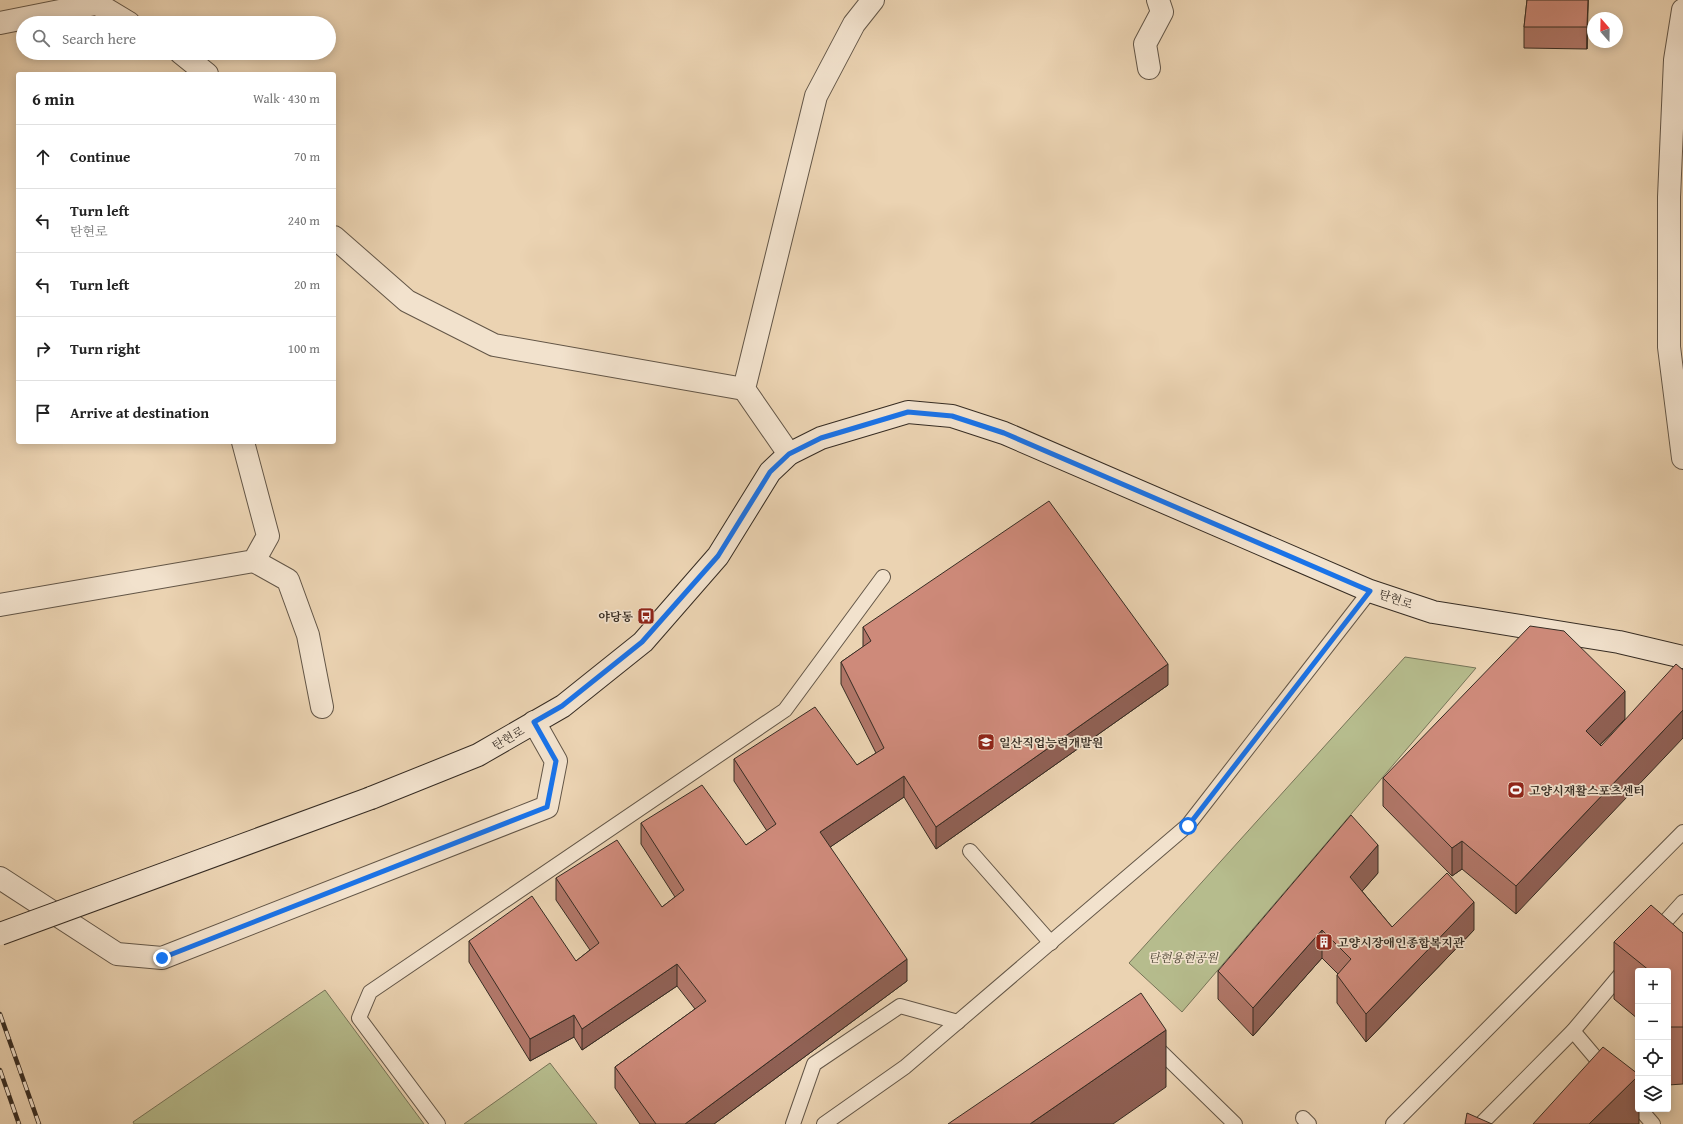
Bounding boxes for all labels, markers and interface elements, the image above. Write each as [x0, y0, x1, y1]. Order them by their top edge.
north arrow [1587, 12, 1623, 48]
search box [16, 16, 336, 60]
icon: search [30, 27, 52, 49]
text: Search here [62, 28, 136, 49]
text: 6 min [32, 86, 74, 111]
text: Walk · 430 m [253, 89, 320, 108]
icon: ahead [32, 146, 54, 168]
text: Continue [70, 146, 131, 167]
text: 70 m [294, 147, 320, 166]
text: Turn left [70, 200, 129, 221]
icon: left [32, 210, 54, 232]
text: 240 m [288, 211, 320, 230]
text: 탄현로 [70, 222, 108, 241]
icon: left [32, 274, 54, 296]
text: Turn left [70, 274, 129, 295]
text: 20 m [294, 275, 320, 294]
icon: right [32, 338, 54, 360]
text: Turn right [70, 338, 141, 359]
text: 100 m [288, 339, 320, 358]
icon: arrive [32, 402, 54, 424]
text: Arrive at destination [70, 402, 209, 423]
street label: 탄현로 [1377, 585, 1416, 613]
bus stop icon: 야당동 [636, 606, 656, 626]
place label: 야당동 [598, 608, 633, 625]
street label: 탄현로 [489, 722, 528, 754]
school or university icon: 일산직업능력개발원 [976, 732, 996, 752]
place label: 일산직업능력개발원 [999, 734, 1103, 751]
sports icon: 고양시재활스포츠센터 [1506, 780, 1526, 800]
place label: 고양시재활스포츠센터 [1529, 782, 1645, 799]
route start [1179, 817, 1197, 835]
building icon: 고양시장애인종합복지관 [1314, 932, 1334, 952]
place label: 고양시장애인종합복지관 [1337, 934, 1465, 951]
route end [153, 949, 171, 967]
park label: 탄현용현공원 [1148, 949, 1219, 966]
map controls [1635, 968, 1671, 1112]
button: + [1635, 968, 1671, 1004]
button: − [1635, 1004, 1671, 1040]
button: locate [1635, 1040, 1671, 1076]
button: layers [1635, 1076, 1671, 1112]

